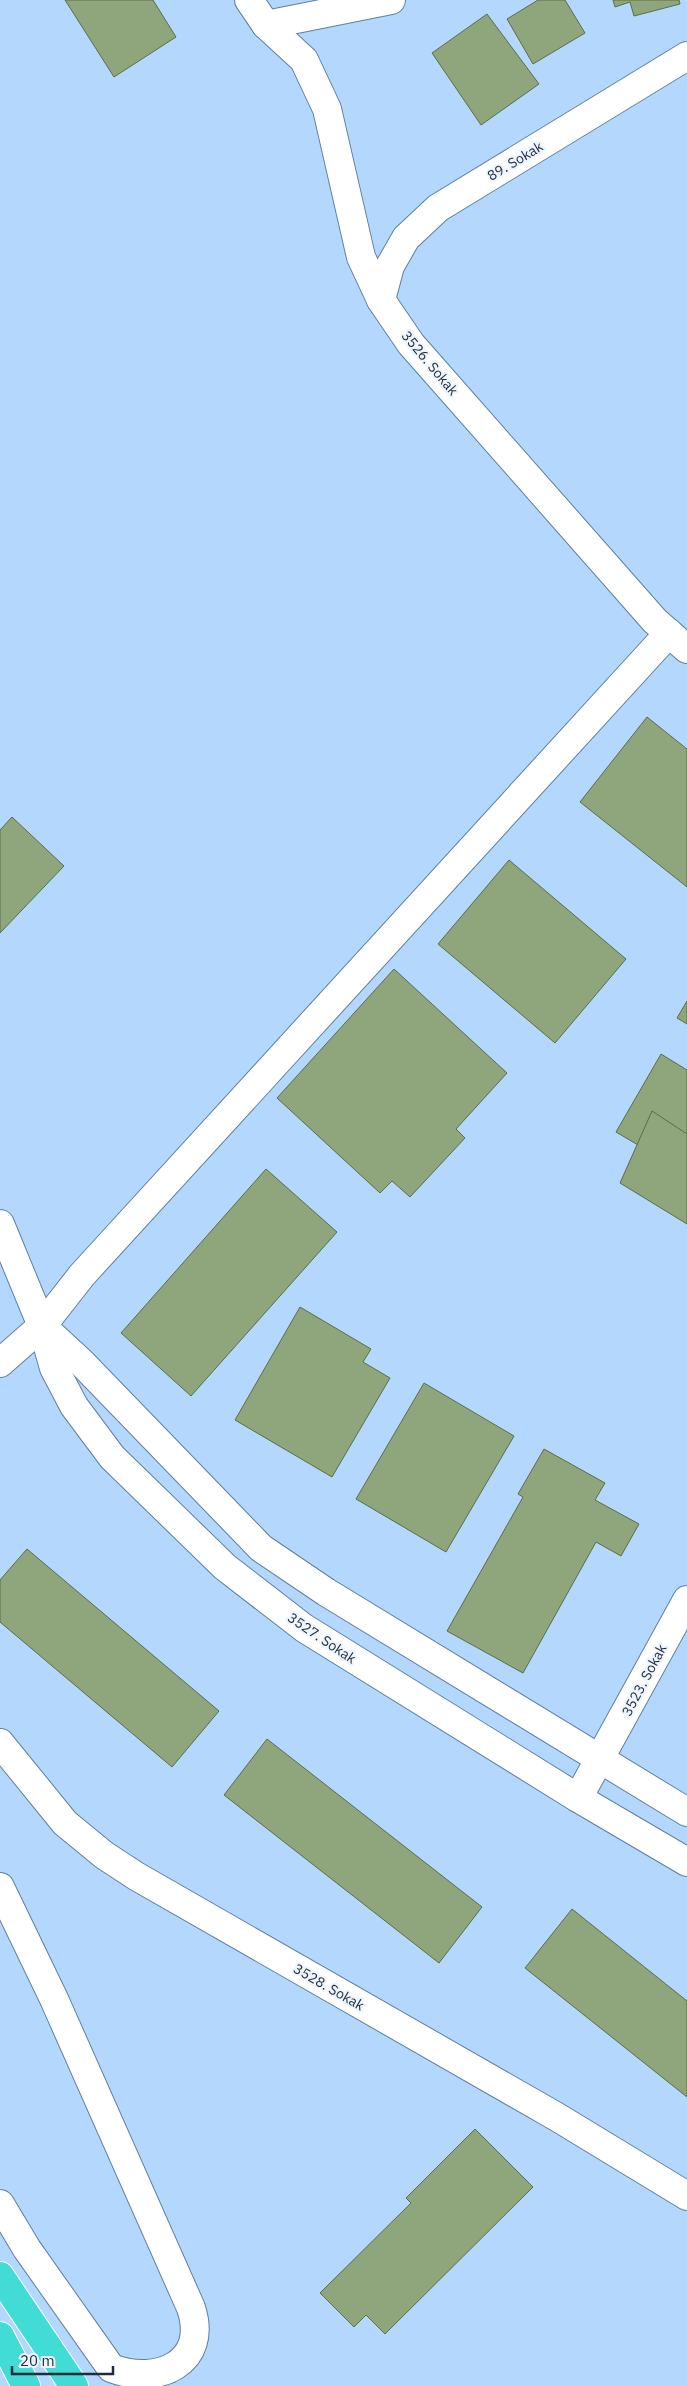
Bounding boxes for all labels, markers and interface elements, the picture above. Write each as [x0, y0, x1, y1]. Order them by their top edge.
street label: 89. Sokak [484, 137, 547, 185]
street label: 3526. Sokak [398, 327, 463, 399]
street label: 3527. Sokak [284, 1608, 360, 1668]
street label: 3523. Sokak [618, 1640, 671, 1719]
street label: 3528. Sokak [290, 1959, 368, 2015]
scale bar [12, 2344, 114, 2376]
text: 20 m [20, 2351, 55, 2370]

